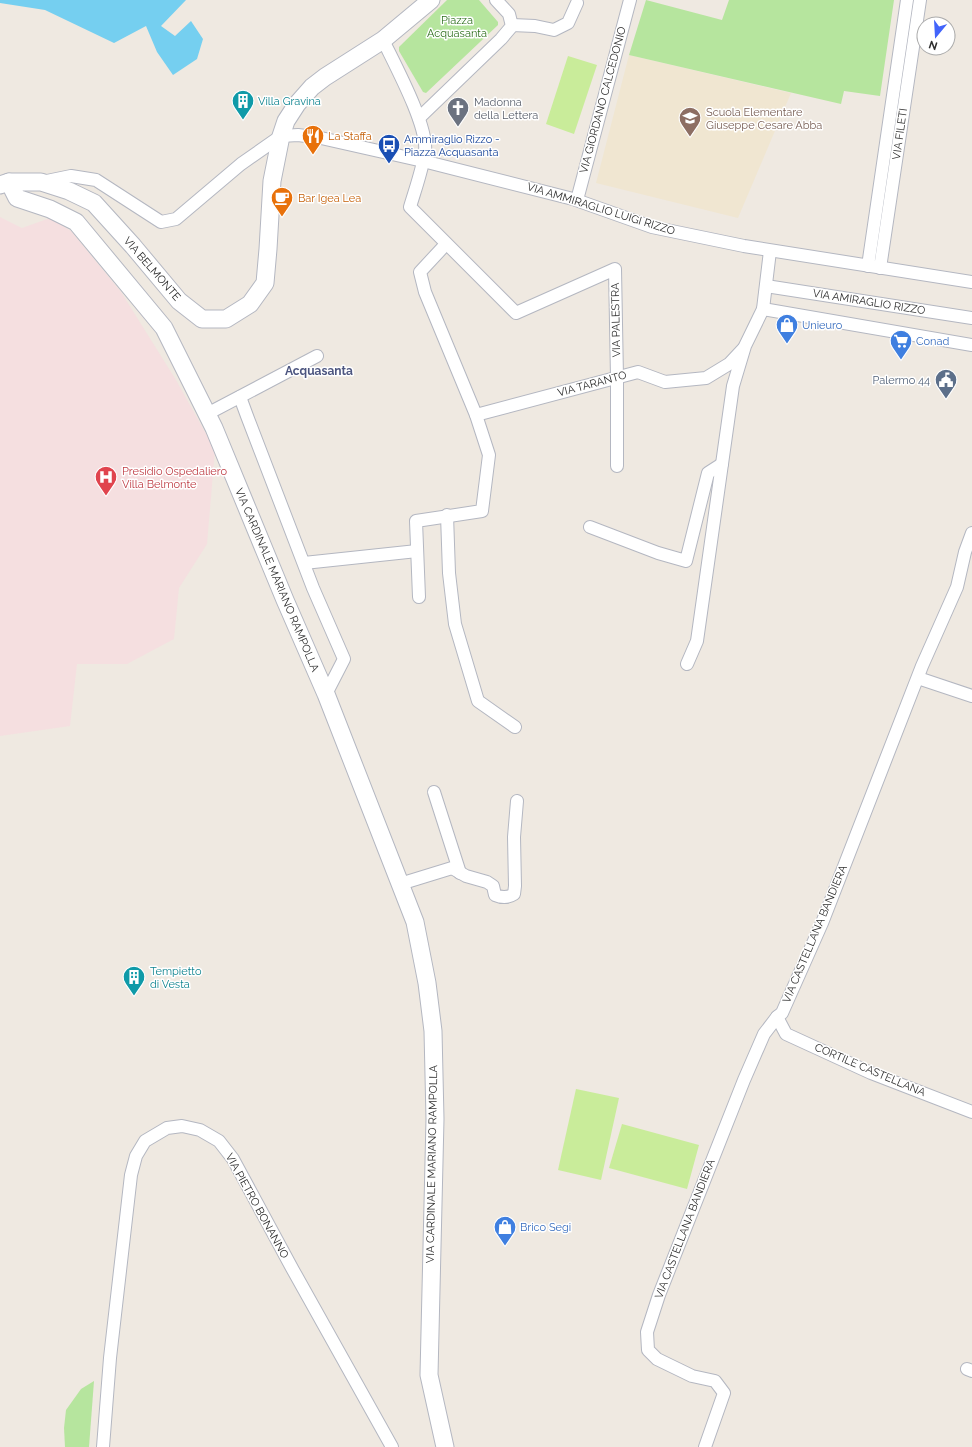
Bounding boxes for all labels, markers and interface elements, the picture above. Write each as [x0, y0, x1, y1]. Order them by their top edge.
park label: Piazza Acquasanta [427, 14, 487, 40]
north arrow [916, 16, 956, 56]
street label: VIA GIORDANO CALCEDONIO [577, 25, 629, 175]
text: N [927, 38, 939, 53]
building icon: Villa Gravina [230, 88, 256, 121]
place label: Villa Gravina [258, 95, 321, 108]
church icon: Madonna della Lettera [445, 95, 471, 128]
place label: Madonna della Lettera [474, 96, 538, 122]
school or university icon: Scuola Elementare Giuseppe Cesare Abba [677, 105, 703, 138]
place label: Scuola Elementare Giuseppe Cesare Abba [706, 106, 822, 132]
street label: VIA FILETI [890, 107, 910, 161]
restaurant icon: La Staffa [300, 123, 326, 156]
place label: La Staffa [328, 130, 372, 143]
bus stop icon: Ammiraglio Rizzo - Piazza Acquasanta [376, 132, 402, 165]
place label: Ammiraglio Rizzo - Piazza Acquasanta [404, 133, 500, 159]
street label: VIA AMMIRAGLIO LUIGI RIZZO [525, 180, 677, 238]
cafe icon: Bar Igea Lea [269, 185, 295, 218]
place label: Bar Igea Lea [298, 192, 361, 205]
street label: VIA BELMONTE [121, 234, 183, 304]
street label: VIA PALESTRA [609, 282, 623, 358]
street label: VIA AMIRAGLIO RIZZO [812, 287, 926, 317]
shop icon: Unieuro [774, 312, 800, 345]
place label: Unieuro [802, 319, 843, 332]
supermarket icon: Conad [888, 328, 914, 361]
place label: Conad [916, 335, 949, 348]
district label: Acquasanta [285, 364, 353, 378]
public building icon: Palermo 44 [933, 367, 959, 400]
street label: VIA TARANTO [556, 369, 628, 399]
place label: Palermo 44 [872, 374, 930, 387]
hospital icon: Presidio Ospedaliero Villa Belmonte [93, 464, 119, 497]
place label: Presidio Ospedaliero Villa Belmonte [122, 465, 227, 491]
street label: VIA CARDINALE MARIANO RAMPOLLA [232, 486, 322, 674]
street label: VIA CASTELLANA BANDIERA [780, 863, 850, 1005]
building icon: Tempietto di Vesta [121, 964, 147, 997]
place label: Tempietto di Vesta [150, 965, 202, 991]
street label: CORTILE CASTELLANA [813, 1041, 928, 1099]
street label: VIA CARDINALE MARIANO RAMPOLLA [424, 1064, 440, 1263]
street label: VIA PIETRO BONANNO [223, 1151, 291, 1261]
street label: VIA CASTELLANA BANDIERA [652, 1157, 718, 1301]
shop icon: Brico Segi [492, 1214, 518, 1247]
place label: Brico Segi [520, 1221, 571, 1234]

